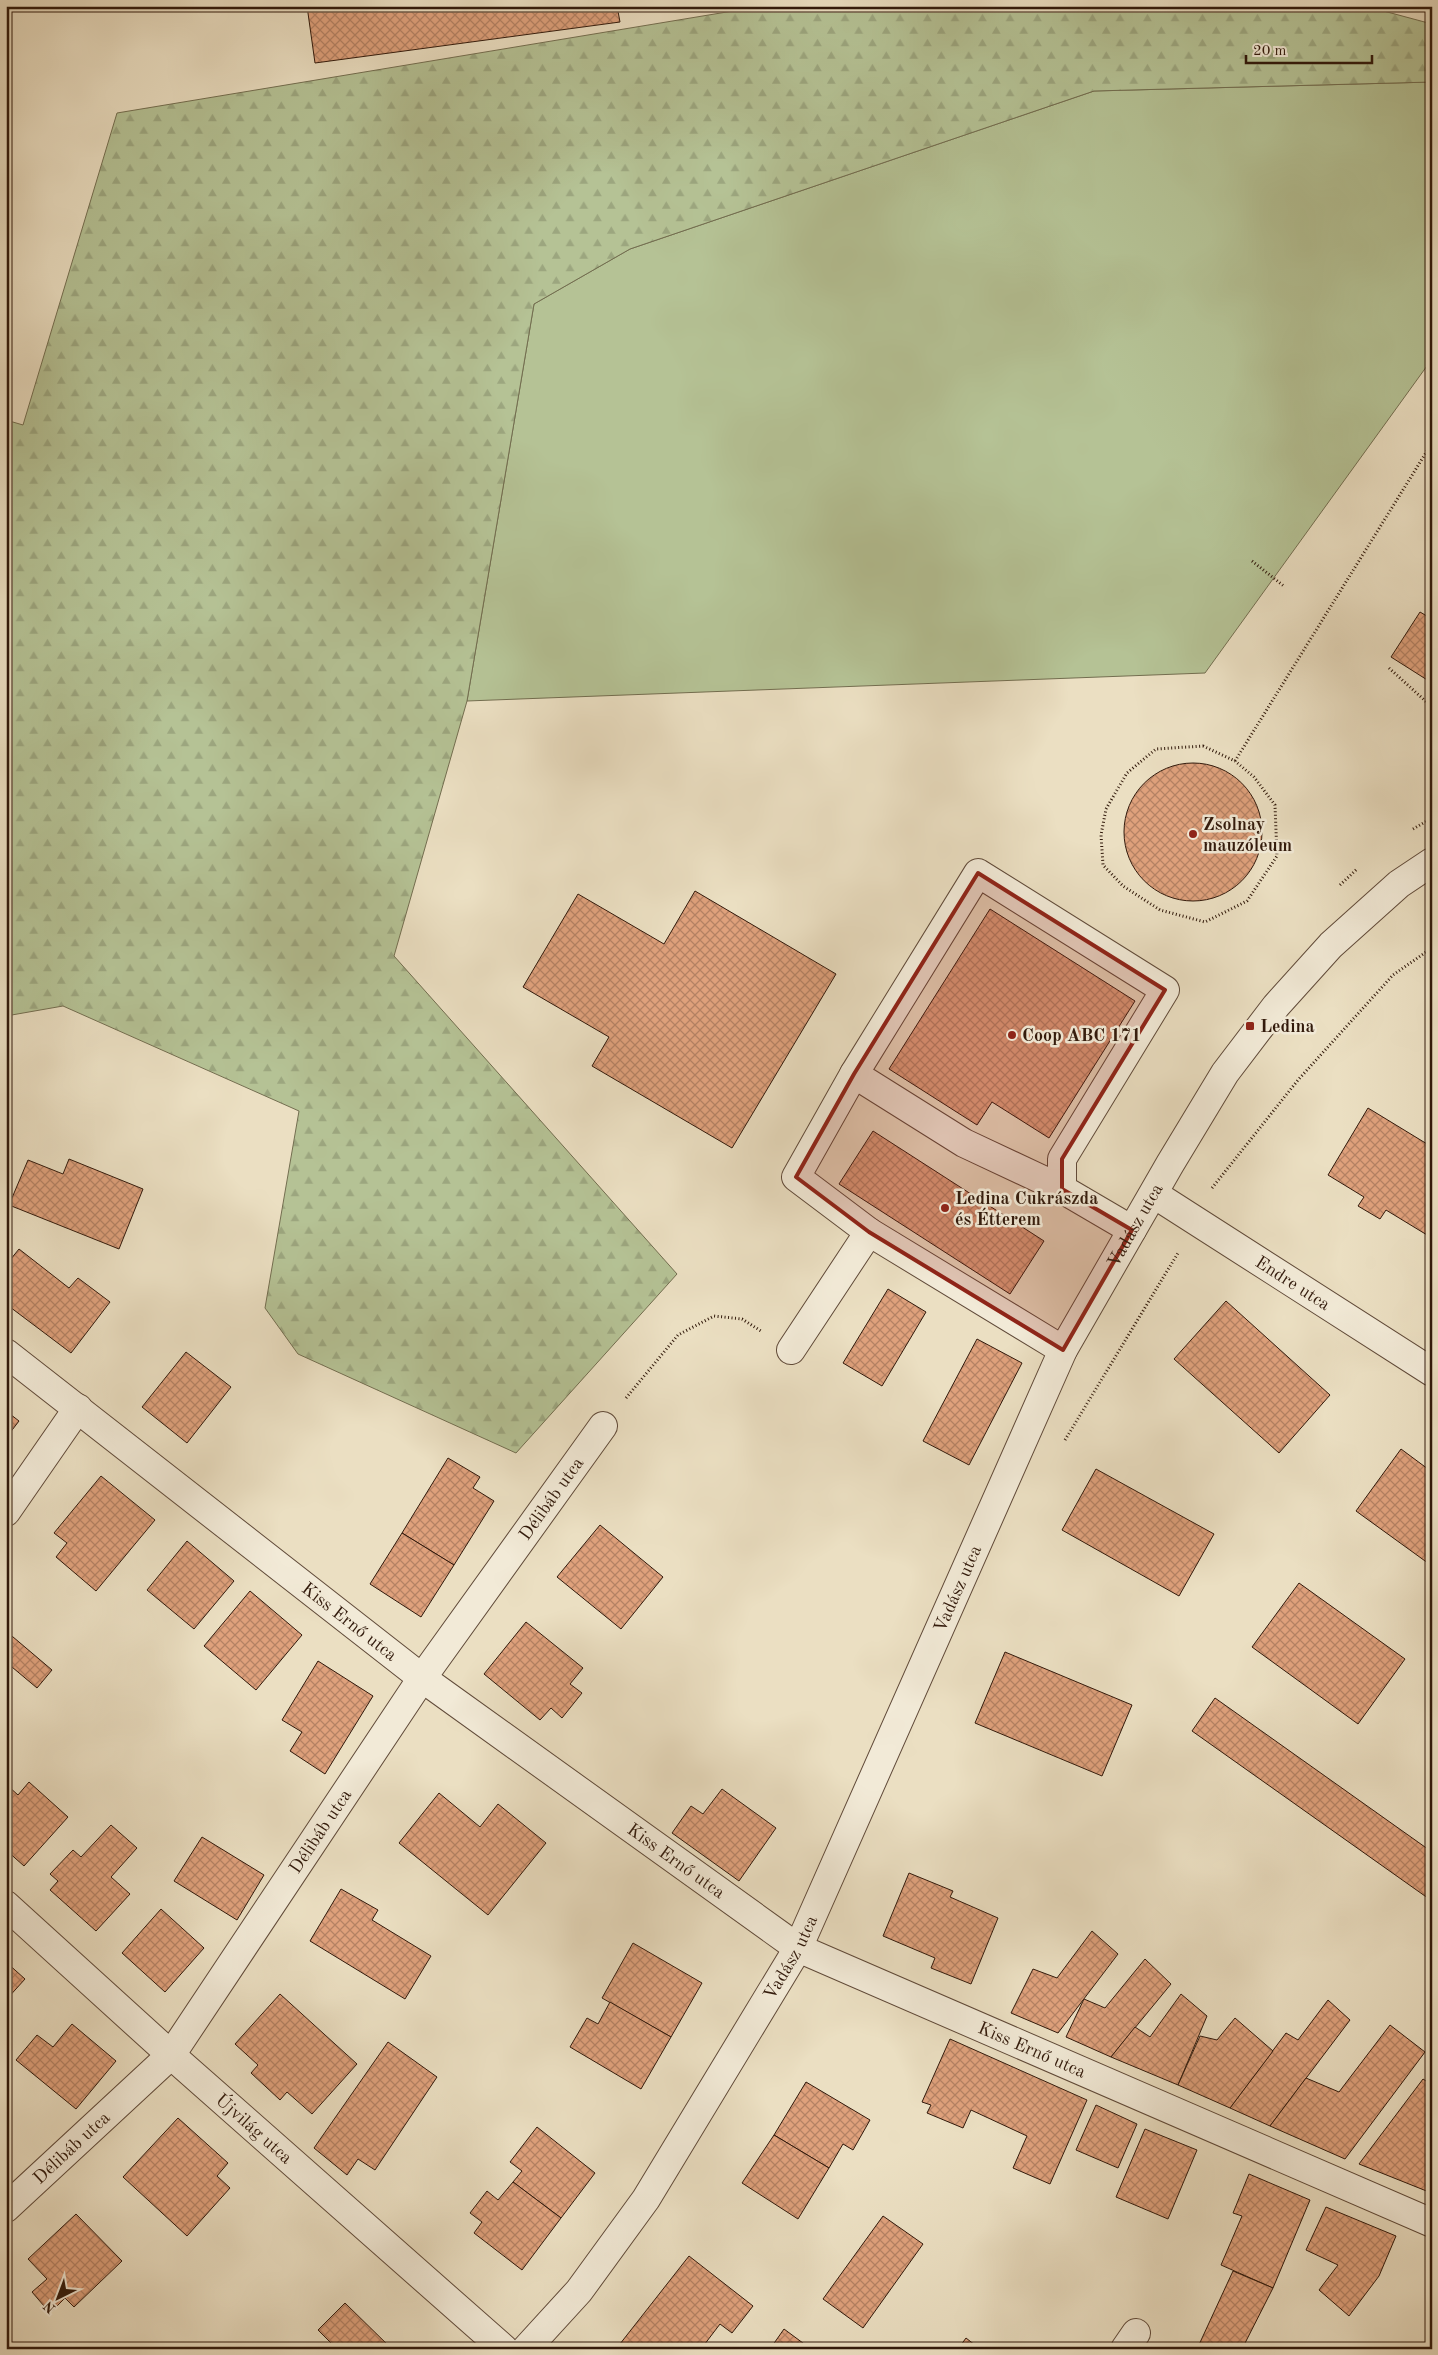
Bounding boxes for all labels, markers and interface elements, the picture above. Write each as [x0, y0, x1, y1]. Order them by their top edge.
scale bar [1246, 32, 1372, 64]
text: 20 m [1253, 44, 1287, 59]
place label: Zsolnay mauzóleum [1203, 816, 1292, 855]
marker: Zsolnay mauzóleum [1187, 828, 1199, 840]
place label: Ledina [1260, 1018, 1315, 1036]
marker: Ledina [1244, 1020, 1256, 1032]
place label: Coop ABC 171 [1022, 1027, 1141, 1045]
marker: Coop ABC 171 [1006, 1029, 1018, 1041]
street label: Vadász utca [1105, 1181, 1167, 1270]
place label: Ledina Cukrászda és Étterem [955, 1190, 1098, 1229]
marker: Ledina Cukrászda és Étterem [939, 1202, 951, 1214]
street label: Endre utca [1252, 1253, 1333, 1314]
street label: Délibáb utca [516, 1454, 587, 1544]
street label: Vadász utca [931, 1543, 985, 1635]
street label: Kiss Ernő utca [298, 1580, 400, 1665]
street label: Délibáb utca [286, 1786, 355, 1877]
street label: Kiss Ernő utca [624, 1820, 728, 1902]
street label: Vadász utca [761, 1913, 821, 2003]
street label: Kiss Ernő utca [975, 2019, 1088, 2082]
street label: Újvilág utca [212, 2087, 295, 2168]
street label: Délibáb utca [30, 2109, 114, 2188]
north arrow [32, 2272, 82, 2322]
text: N [41, 2298, 59, 2316]

